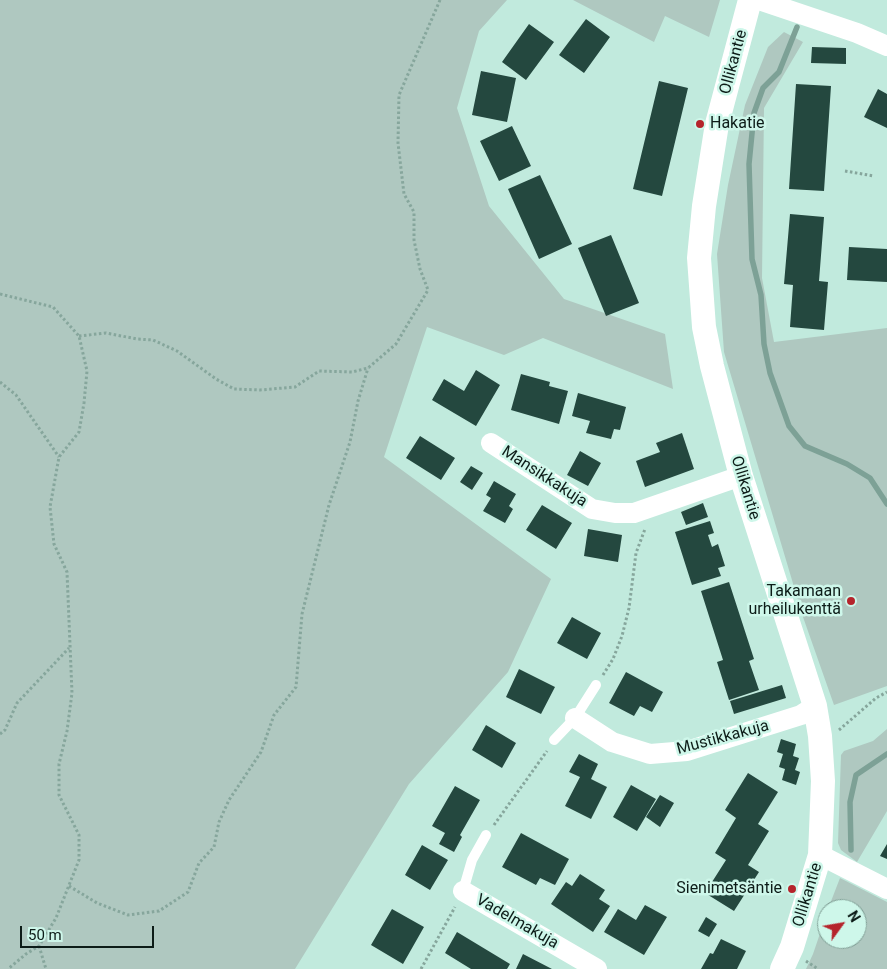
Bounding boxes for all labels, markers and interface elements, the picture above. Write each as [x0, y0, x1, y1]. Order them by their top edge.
street label: Ollikantie [716, 28, 752, 96]
place label: Hakatie [710, 114, 765, 134]
marker: Hakatie [694, 118, 706, 130]
street label: Mansikkakuja [498, 442, 590, 512]
street label: Ollikantie [726, 454, 764, 522]
place label: Takamaan urheilukenttä [748, 582, 841, 620]
marker: Takamaan urheilukenttä [845, 595, 857, 607]
street label: Mustikkakuja [675, 716, 771, 760]
street label: Ollikantie [789, 861, 827, 929]
place label: Sienimetsäntie [676, 879, 782, 899]
marker: Sienimetsäntie [786, 883, 798, 895]
street label: Vadelmakuja [472, 891, 562, 953]
north arrow [817, 899, 867, 949]
text: N [844, 908, 863, 925]
scale bar [22, 916, 156, 948]
text: 50 m [28, 926, 62, 944]

